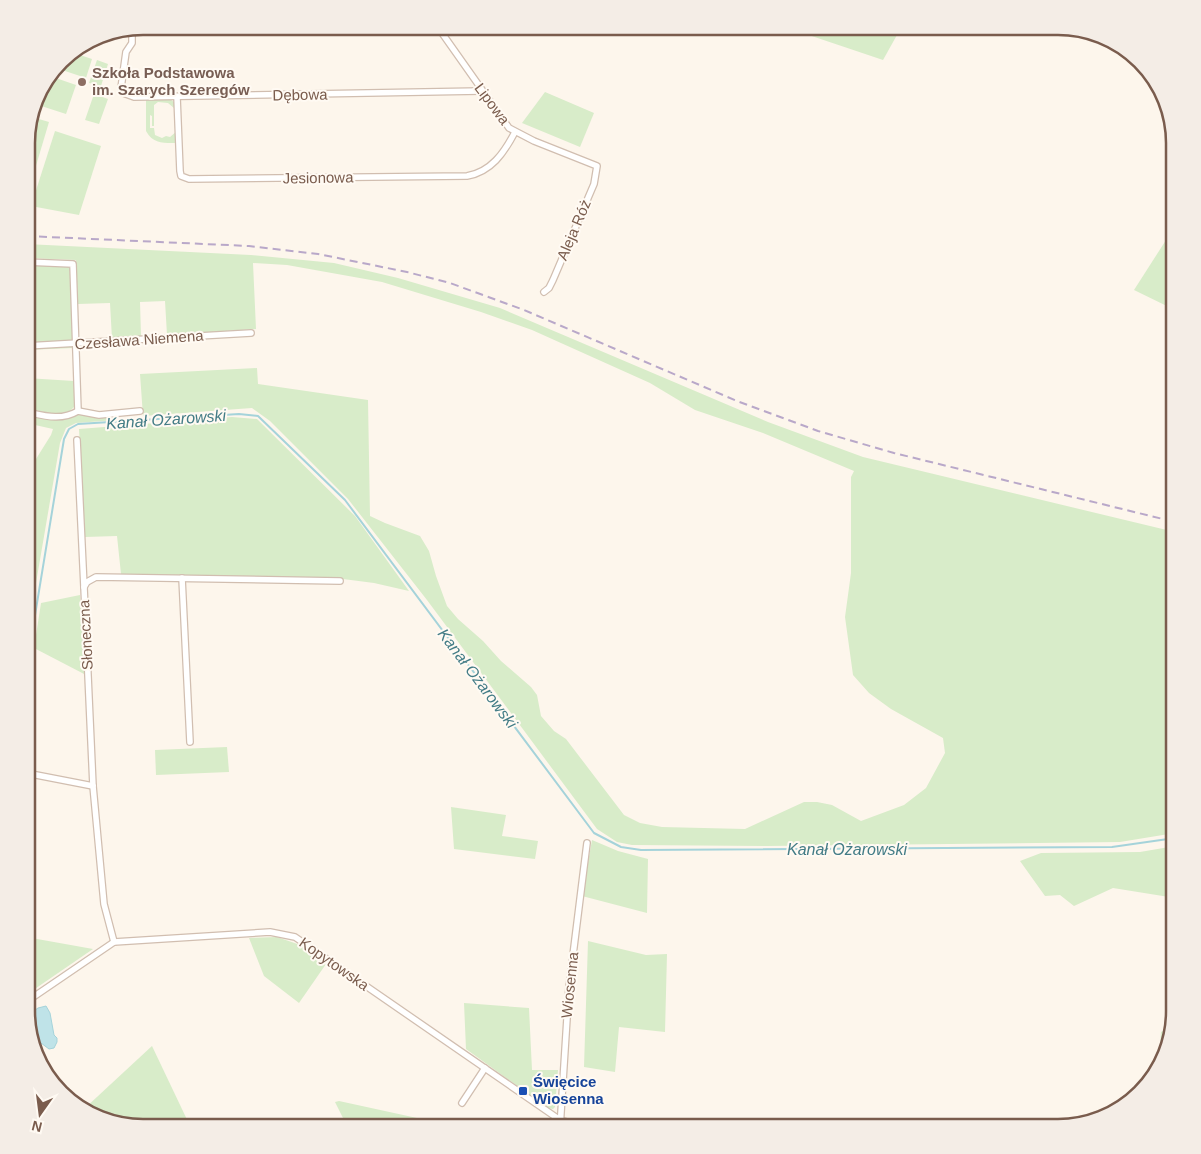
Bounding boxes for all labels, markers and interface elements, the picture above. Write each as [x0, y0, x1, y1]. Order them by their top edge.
place label: Szkoła Podstawowa im. Szarych Szeregów [92, 64, 250, 98]
marker: Szkoła Podstawowa im. Szarych Szeregów [76, 76, 88, 88]
street label: Lipowa [471, 80, 514, 128]
street label: Dębowa [272, 86, 328, 103]
street label: Jesionowa [282, 168, 354, 187]
street label: Aleja Róż [553, 197, 594, 263]
street label: Czesława Niemena [74, 326, 205, 352]
water label: Kanał Ożarowski [106, 407, 227, 432]
street label: Słoneczna [75, 599, 96, 670]
water label: Kanał Ożarowski [435, 625, 521, 732]
water label: Kanał Ożarowski [787, 841, 907, 858]
street label: Kopytowska [296, 933, 373, 994]
street label: Wiosenna [558, 950, 582, 1019]
place label: Święcice Wiosenna [533, 1073, 604, 1107]
marker: Święcice Wiosenna [517, 1085, 529, 1097]
north arrow [15, 1089, 65, 1139]
text: N [30, 1118, 44, 1136]

